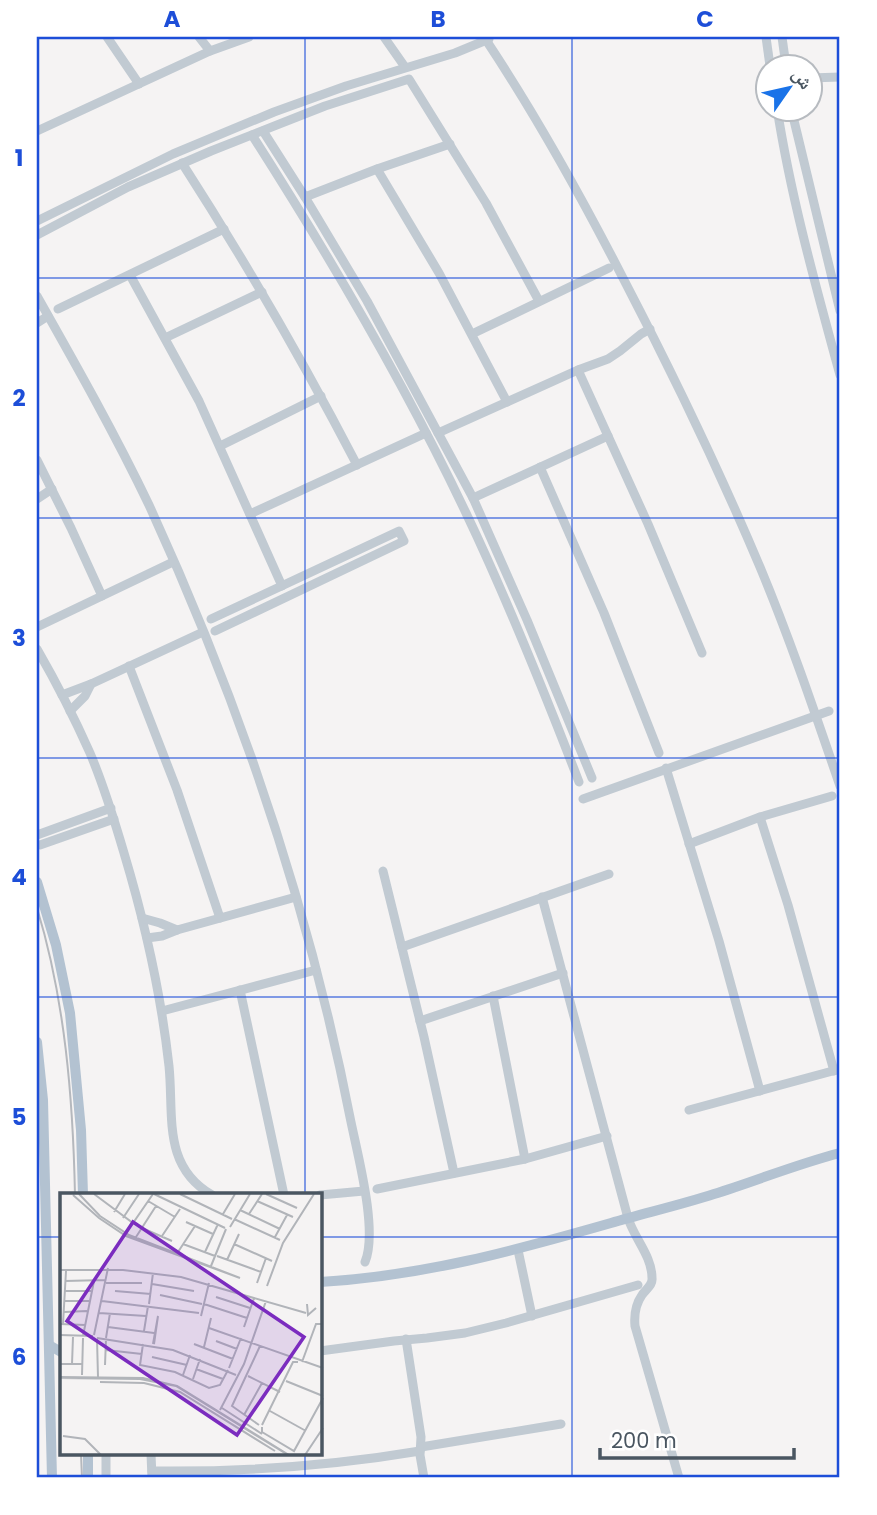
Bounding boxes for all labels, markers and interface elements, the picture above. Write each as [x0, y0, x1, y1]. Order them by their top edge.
text: A [164, 3, 181, 35]
text: B [430, 3, 446, 35]
text: C [696, 3, 714, 35]
north arrow [754, 52, 824, 122]
text: ش [786, 63, 820, 95]
text: 1 [15, 142, 23, 174]
text: 2 [12, 382, 26, 414]
text: 3 [12, 622, 26, 654]
text: 4 [11, 861, 27, 893]
text: 5 [12, 1101, 26, 1133]
inset map [60, 1193, 322, 1456]
text: 6 [12, 1341, 26, 1373]
scale bar [600, 1417, 795, 1461]
text: 200 m [611, 1426, 677, 1455]

